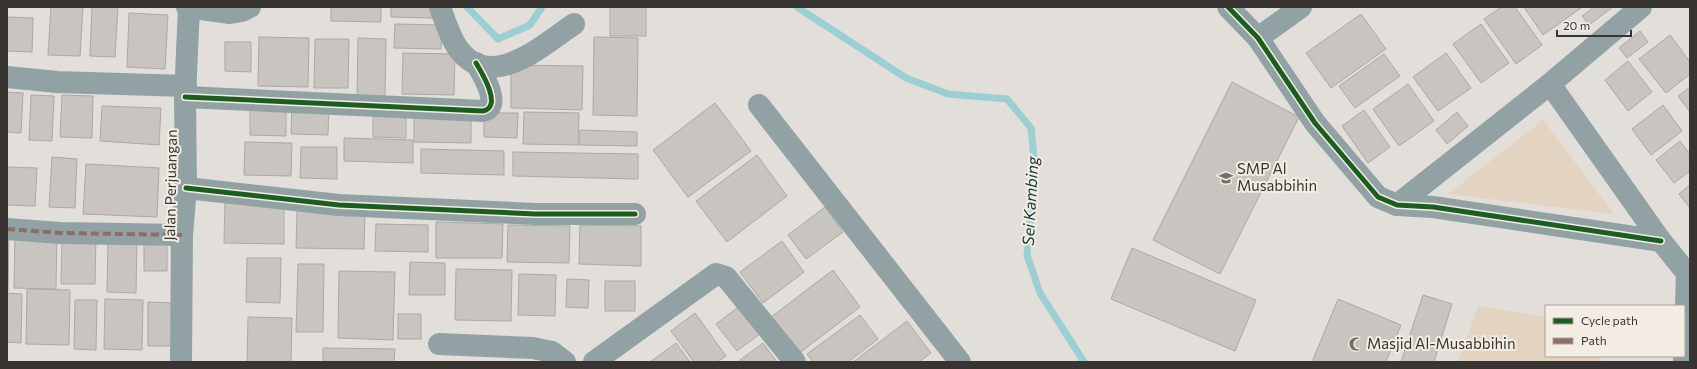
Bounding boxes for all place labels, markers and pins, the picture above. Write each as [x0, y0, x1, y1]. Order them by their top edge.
place label: SMP Al Musabbihin [1237, 159, 1317, 194]
school or university icon: SMP Al Musabbihin [1218, 170, 1234, 186]
place label: Masjid Al-Musabbihin [1367, 334, 1516, 352]
mosque icon: Masjid Al-Musabbihin [1348, 336, 1364, 352]

